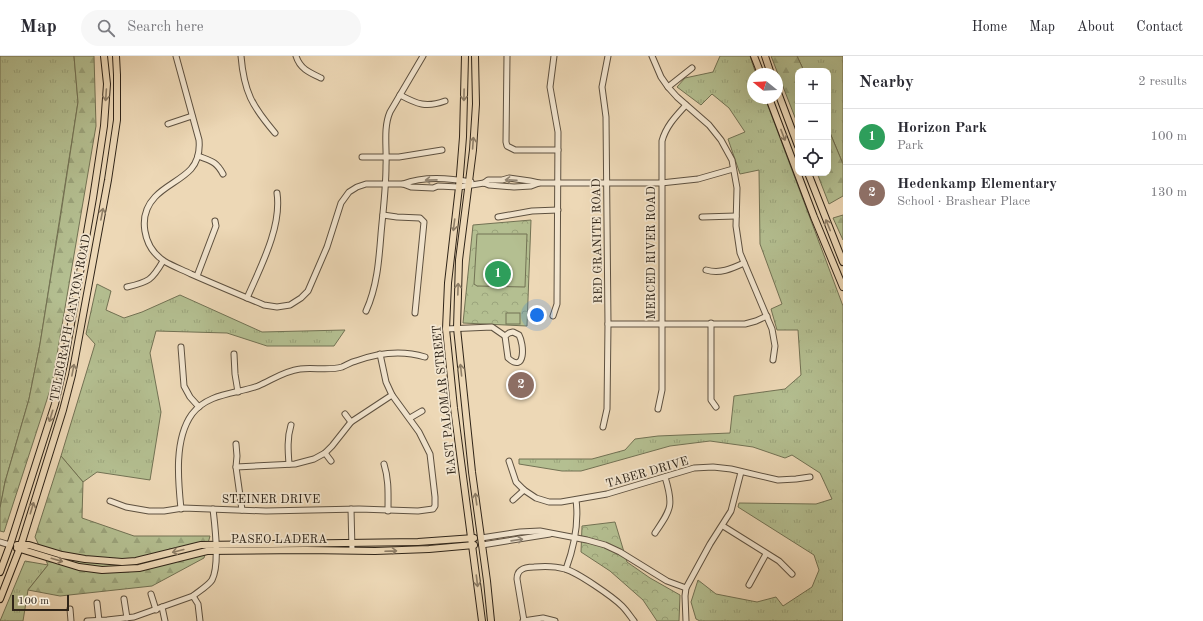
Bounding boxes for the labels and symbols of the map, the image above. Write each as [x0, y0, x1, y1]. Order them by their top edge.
north arrow [747, 68, 783, 104]
one-way arrow [103, 88, 110, 101]
one-way arrow [460, 88, 468, 101]
one-way arrow [779, 128, 787, 140]
one-way arrow [470, 137, 477, 150]
one-way arrow [425, 176, 438, 184]
one-way arrow [505, 176, 518, 183]
street label: RED GRANITE ROAD [591, 178, 605, 304]
street label: MERCED RIVER ROAD [646, 186, 658, 320]
one-way arrow [98, 208, 106, 221]
one-way arrow [450, 218, 458, 231]
one-way arrow [824, 220, 832, 232]
street label: TELEGRAPH CANYON ROAD [49, 233, 93, 403]
pin: 1 [485, 259, 511, 289]
one-way arrow [454, 283, 462, 296]
your location [527, 305, 547, 325]
street label: EAST PALOMAR STREET [431, 324, 459, 475]
one-way arrow [69, 363, 77, 376]
one-way arrow [457, 364, 465, 377]
pin: 2 [508, 370, 534, 400]
one-way arrow [47, 409, 54, 422]
street label: TABER DRIVE [605, 455, 690, 491]
one-way arrow [472, 493, 480, 506]
street label: STEINER DRIVE [222, 494, 320, 506]
one-way arrow [29, 501, 36, 514]
street label: PASEO LADERA [231, 534, 327, 546]
one-way arrow [511, 536, 524, 544]
one-way arrow [384, 547, 397, 554]
one-way arrow [172, 548, 185, 555]
one-way arrow [50, 557, 63, 565]
one-way arrow [473, 574, 481, 587]
scale bar [12, 593, 69, 612]

